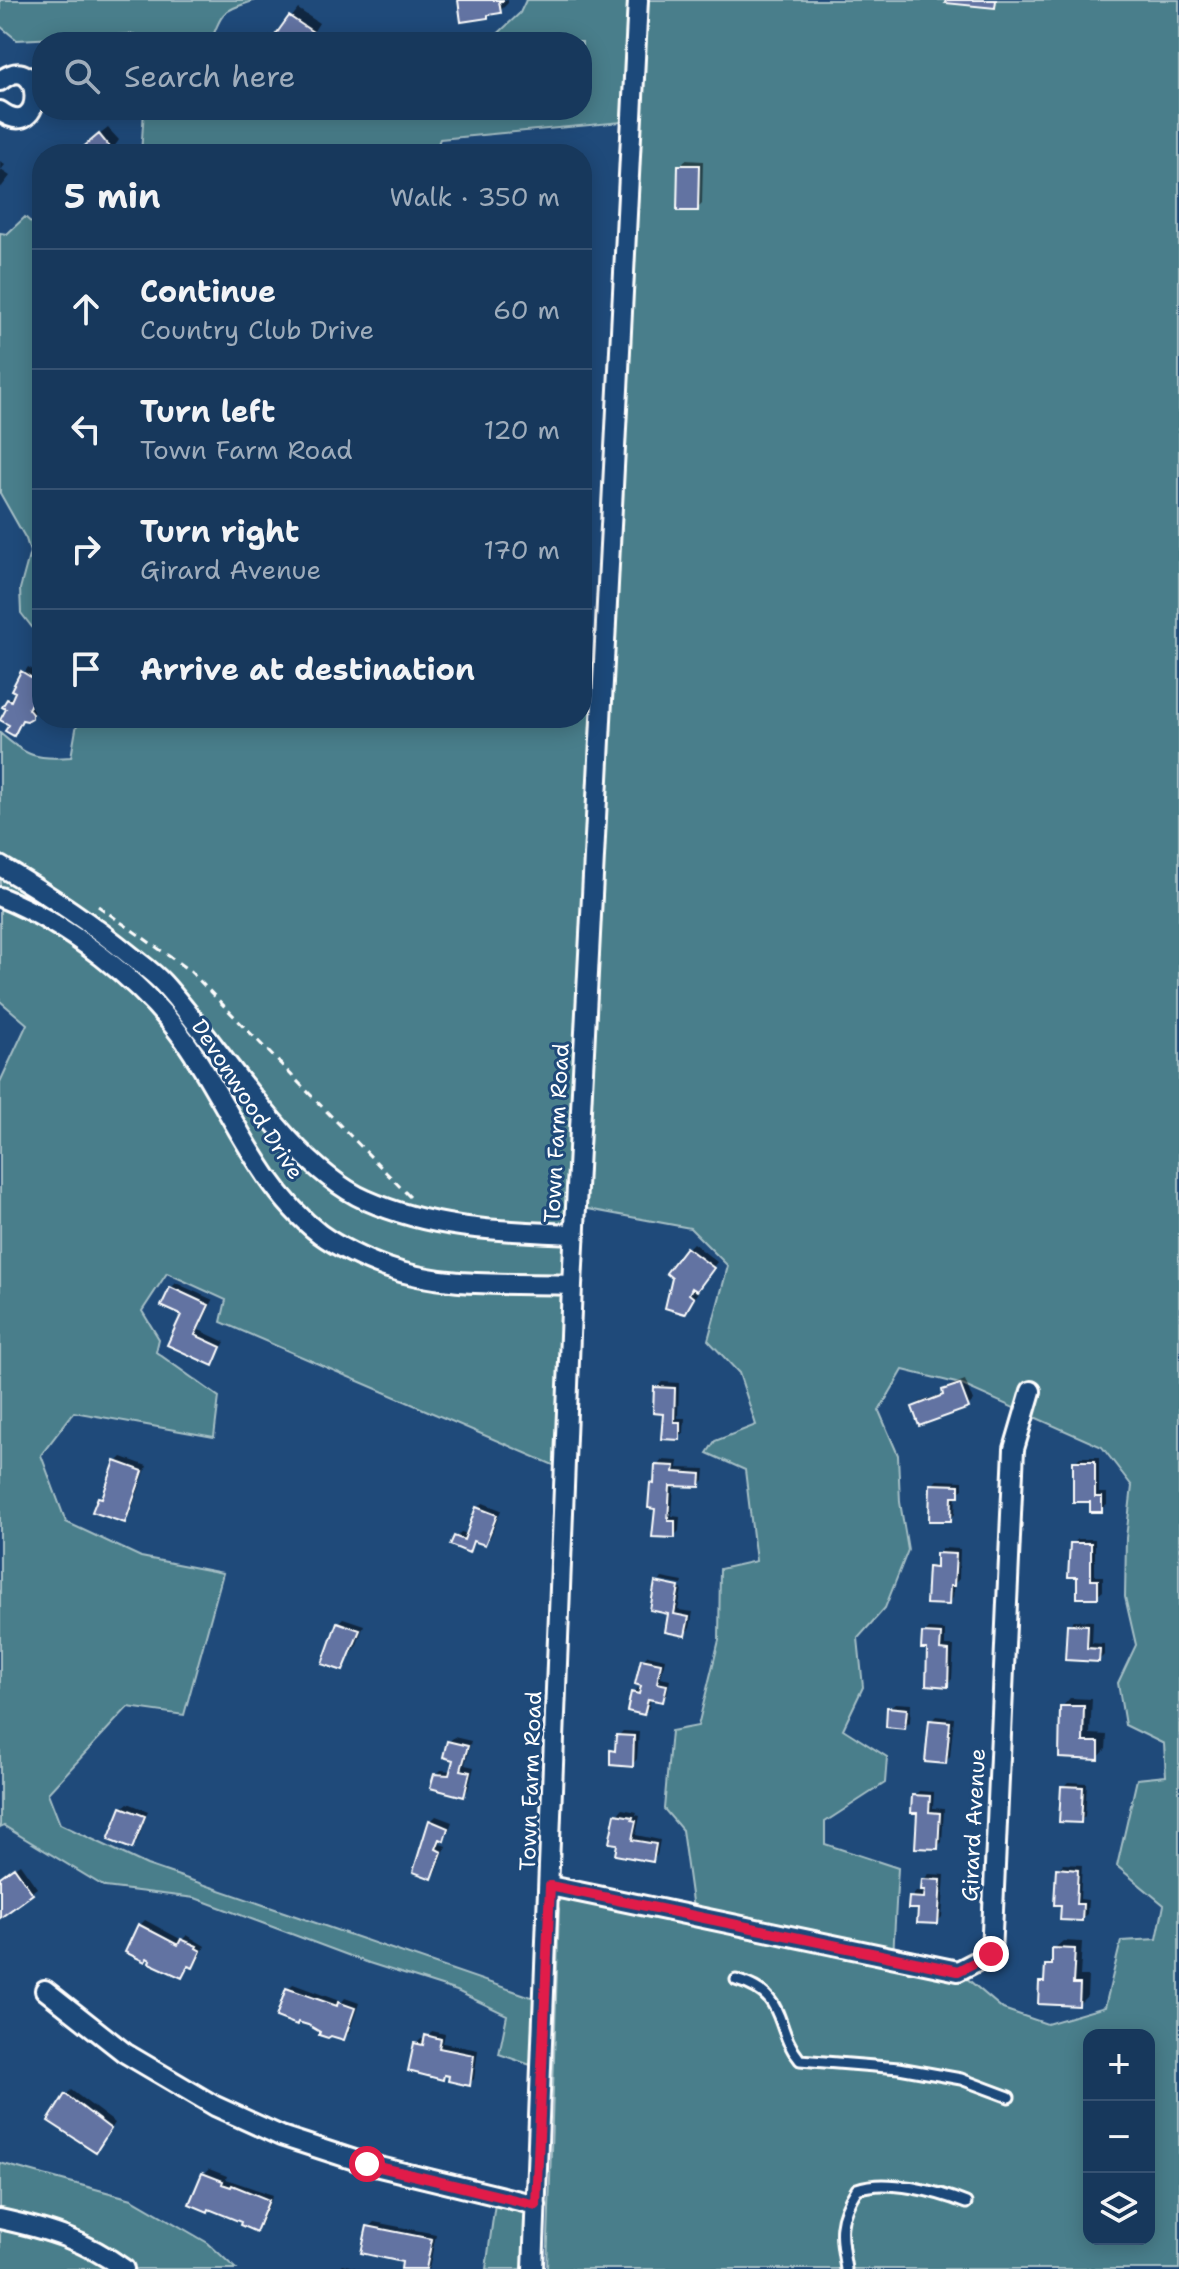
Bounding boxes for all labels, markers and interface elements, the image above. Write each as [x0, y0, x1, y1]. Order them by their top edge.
search box [32, 32, 592, 120]
icon: search [60, 54, 104, 98]
text: Search here [124, 56, 295, 97]
text: 5 min [64, 173, 161, 219]
text: Walk · 350 m [390, 179, 560, 214]
text: Continue [140, 271, 276, 312]
icon: ahead [64, 287, 108, 331]
text: 60 m [493, 292, 560, 327]
text: Country Club Drive [140, 312, 374, 347]
text: Turn left [140, 391, 275, 432]
icon: left [64, 407, 108, 451]
text: 120 m [484, 412, 560, 447]
text: Town Farm Road [140, 432, 353, 467]
text: Turn right [140, 511, 299, 552]
icon: right [64, 527, 108, 571]
text: 170 m [483, 532, 560, 567]
text: Girard Avenue [140, 552, 321, 587]
icon: arrive [64, 647, 108, 691]
text: Arrive at destination [140, 649, 475, 690]
street label: Devonwood Drive [185, 1014, 310, 1185]
street label: Town Farm Road [537, 1042, 576, 1224]
street label: Town Farm Road [513, 1691, 548, 1871]
street label: Girard Avenue [955, 1748, 992, 1902]
route end [973, 1936, 1009, 1972]
map controls [1083, 2029, 1155, 2245]
button: + [1083, 2029, 1155, 2101]
button: − [1083, 2101, 1155, 2173]
route start [349, 2146, 385, 2182]
button: layers [1083, 2173, 1155, 2245]

